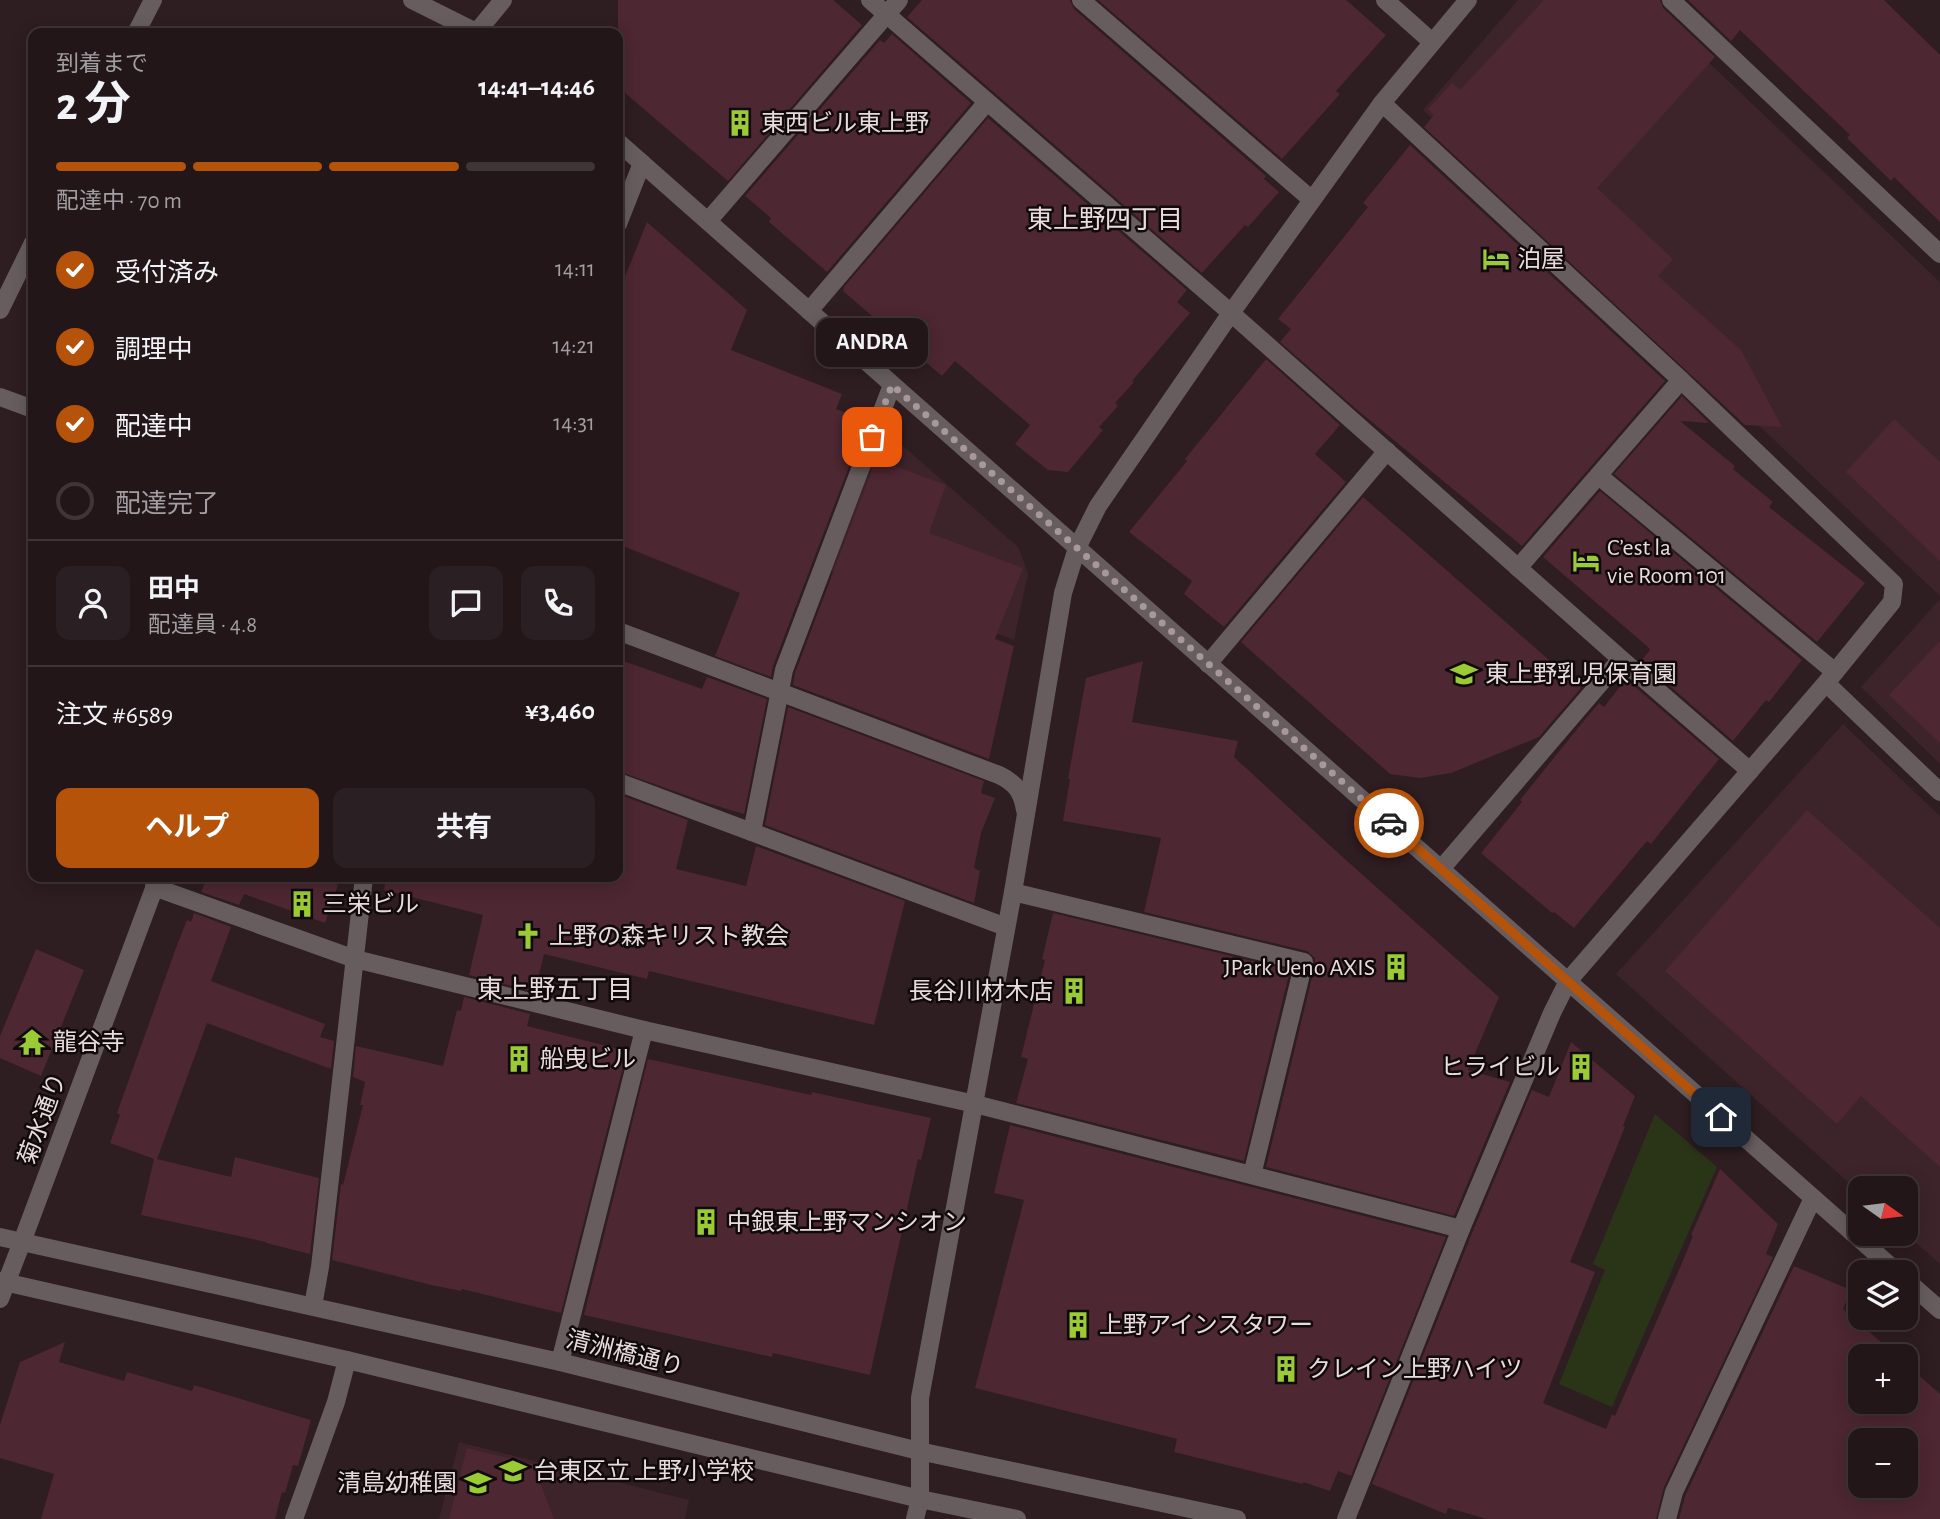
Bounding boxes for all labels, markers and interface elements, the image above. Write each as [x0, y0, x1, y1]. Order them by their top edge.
text: 到着まで [56, 53, 148, 76]
text: 14:41–14:46 [478, 74, 595, 100]
text: 2 分 [56, 82, 131, 128]
building icon: 東西ビル東上野 [725, 108, 755, 138]
place label: 東西ビル東上野 [761, 110, 929, 136]
text: 配達中 · 70 m [56, 190, 182, 213]
district label: 東上野四丁目 [1027, 206, 1183, 233]
hotel icon: 泊屋 [1481, 244, 1511, 274]
place label: 泊屋 [1517, 247, 1565, 272]
icon: check [56, 251, 94, 289]
text: 14:11 [555, 258, 595, 281]
text: 受付済み [115, 260, 219, 286]
callout: ANDRA [816, 318, 928, 367]
icon: check [56, 328, 94, 366]
text: ANDRA [836, 331, 908, 354]
text: 14:21 [552, 335, 595, 358]
text: 調理中 [115, 337, 193, 363]
icon: check [56, 405, 94, 443]
pin [842, 407, 902, 467]
text: 14:31 [553, 412, 595, 435]
text: 配達中 [115, 414, 193, 440]
icon: bag [853, 418, 891, 456]
text: 配達完了 [115, 491, 219, 517]
place label: C’est la vie Room 101 [1607, 536, 1726, 588]
hotel icon: C’est la vie Room 101 [1571, 546, 1601, 576]
button: person [56, 566, 130, 640]
button: chat [429, 566, 503, 640]
button: phone [521, 566, 595, 640]
text: 田中 [148, 576, 200, 602]
text: 配達員 · 4.8 [148, 614, 257, 637]
school or university icon: 東上野乳児保育園 [1449, 659, 1479, 689]
place label: 東上野乳児保育園 [1485, 661, 1677, 687]
text: ¥3,460 [525, 698, 595, 724]
text: 注文 #6589 [56, 702, 173, 728]
button: ヘルプ [56, 788, 319, 868]
button: 共有 [333, 788, 595, 868]
courier [1354, 788, 1424, 858]
icon: car [1370, 804, 1408, 842]
building icon: 三栄ビル [287, 889, 317, 919]
place label: 三栄ビル [323, 892, 419, 917]
church icon: 上野の森キリスト教会 [513, 921, 543, 951]
place label: 上野の森キリスト教会 [549, 923, 789, 949]
building icon: JPark Ueno AXIS [1381, 952, 1411, 982]
place label: JPark Ueno AXIS [1223, 956, 1375, 980]
district label: 東上野五丁目 [477, 976, 633, 1003]
building icon: 長谷川材木店 [1059, 976, 1089, 1006]
place label: 長谷川材木店 [909, 978, 1053, 1004]
temple icon: 龍谷寺 [17, 1027, 47, 1057]
place label: 龍谷寺 [53, 1029, 125, 1055]
building icon: 船曳ビル [504, 1044, 534, 1074]
place label: 船曳ビル [540, 1046, 636, 1072]
building icon: ヒライビル [1566, 1052, 1596, 1082]
place label: ヒライビル [1440, 1055, 1560, 1080]
street label: 菊水通り [13, 1069, 71, 1169]
pin [1691, 1087, 1751, 1147]
icon: home [1702, 1098, 1740, 1136]
north arrow [1848, 1176, 1918, 1246]
map controls [1848, 1176, 1918, 1498]
building icon: 中銀東上野マンシオン [691, 1207, 721, 1237]
place label: 中銀東上野マンシオン [727, 1209, 967, 1235]
button: layers [1848, 1260, 1918, 1330]
building icon: 上野アインスタワー [1063, 1310, 1093, 1340]
place label: 上野アインスタワー [1099, 1313, 1313, 1338]
street label: 清洲橋通り [564, 1326, 686, 1380]
button: + [1848, 1344, 1918, 1414]
building icon: クレイン上野ハイツ [1271, 1354, 1301, 1384]
place label: クレイン上野ハイツ [1307, 1357, 1523, 1382]
button: − [1848, 1428, 1918, 1498]
school or university icon: 台東区立 上野小学校 [498, 1456, 528, 1486]
place label: 台東区立 上野小学校 [534, 1458, 754, 1484]
school or university icon: 清島幼稚園 [463, 1468, 493, 1498]
place label: 清島幼稚園 [337, 1470, 457, 1496]

